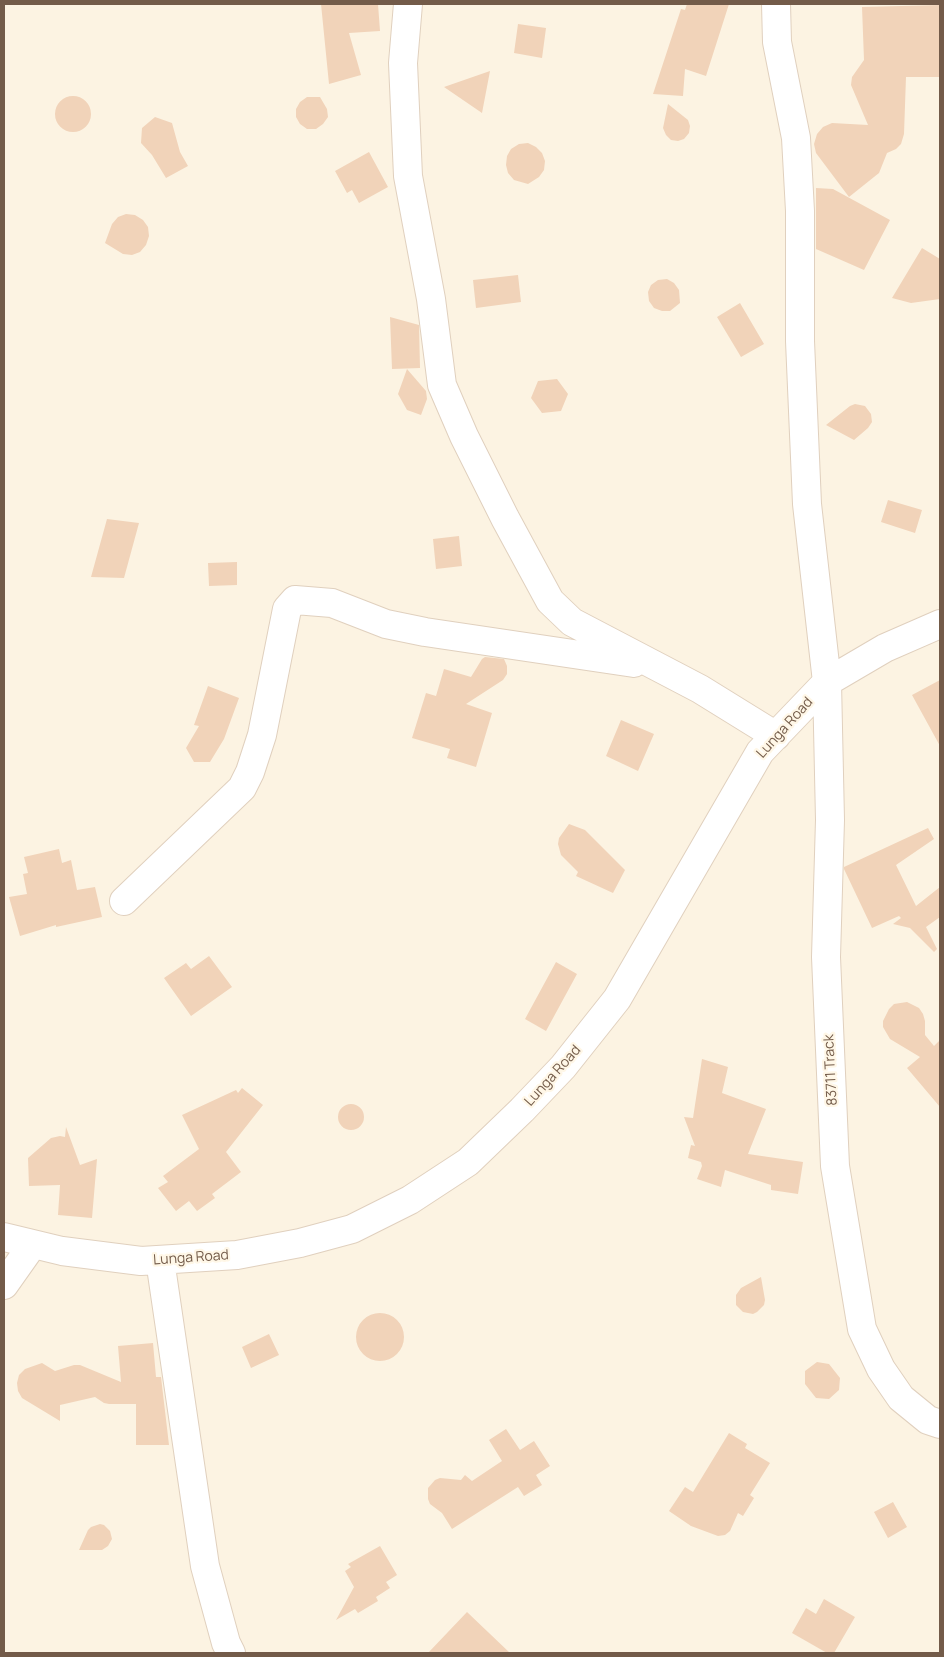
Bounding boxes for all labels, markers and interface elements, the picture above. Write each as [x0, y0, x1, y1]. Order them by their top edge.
street label: Lunga Road [753, 694, 817, 762]
street label: 83711 Track [821, 1034, 841, 1106]
street label: Lunga Road [521, 1042, 585, 1110]
street label: Lunga Road [153, 1247, 229, 1269]

